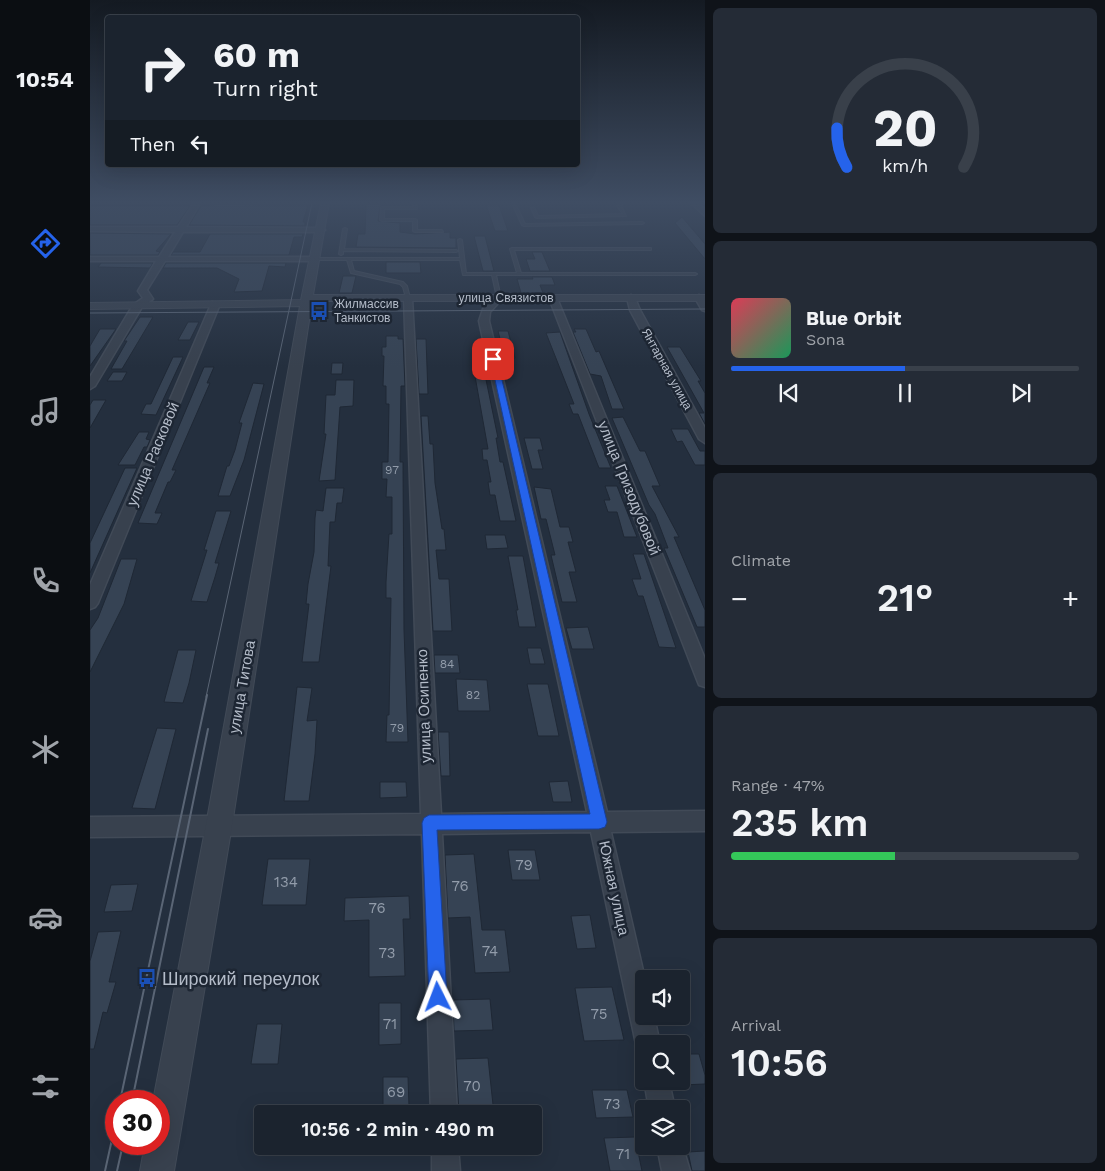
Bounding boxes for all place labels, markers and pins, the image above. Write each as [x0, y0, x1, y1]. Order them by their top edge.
place label: Жилмассив Танкистов [334, 297, 399, 325]
bus stop icon: Жилмассив Танкистов [308, 300, 330, 322]
pin [472, 338, 514, 380]
bus stop icon: Широкий переулок [136, 967, 158, 989]
place label: Широкий переулок [162, 968, 320, 989]

